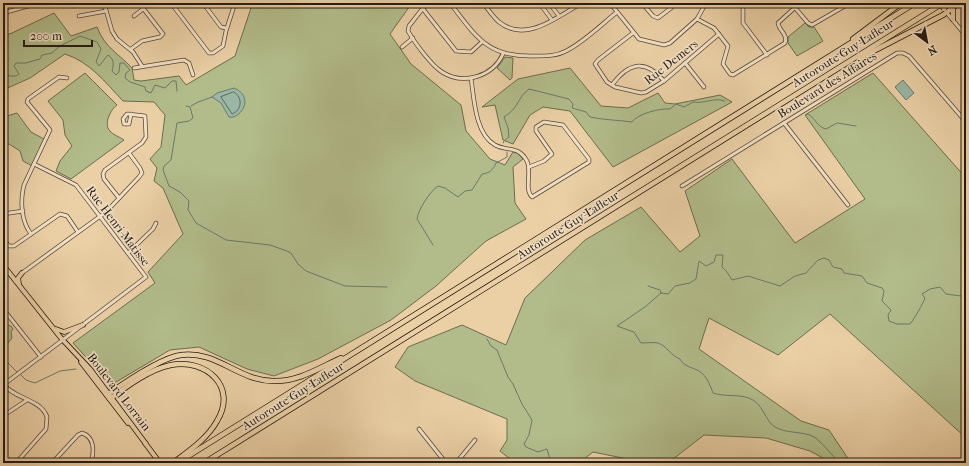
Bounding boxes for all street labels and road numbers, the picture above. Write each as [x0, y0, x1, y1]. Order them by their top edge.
street label: Autoroute Guy-Lafleur [789, 15, 897, 91]
street label: Rue Demers [641, 36, 701, 87]
street label: Boulevard des Affaires [775, 49, 880, 121]
street label: Rue Henri-Matisse [83, 183, 153, 269]
street label: Autoroute Guy-Lafleur [514, 187, 622, 263]
street label: Boulevard Lorrain [84, 350, 154, 434]
street label: Autoroute Guy-Lafleur [239, 358, 347, 434]

